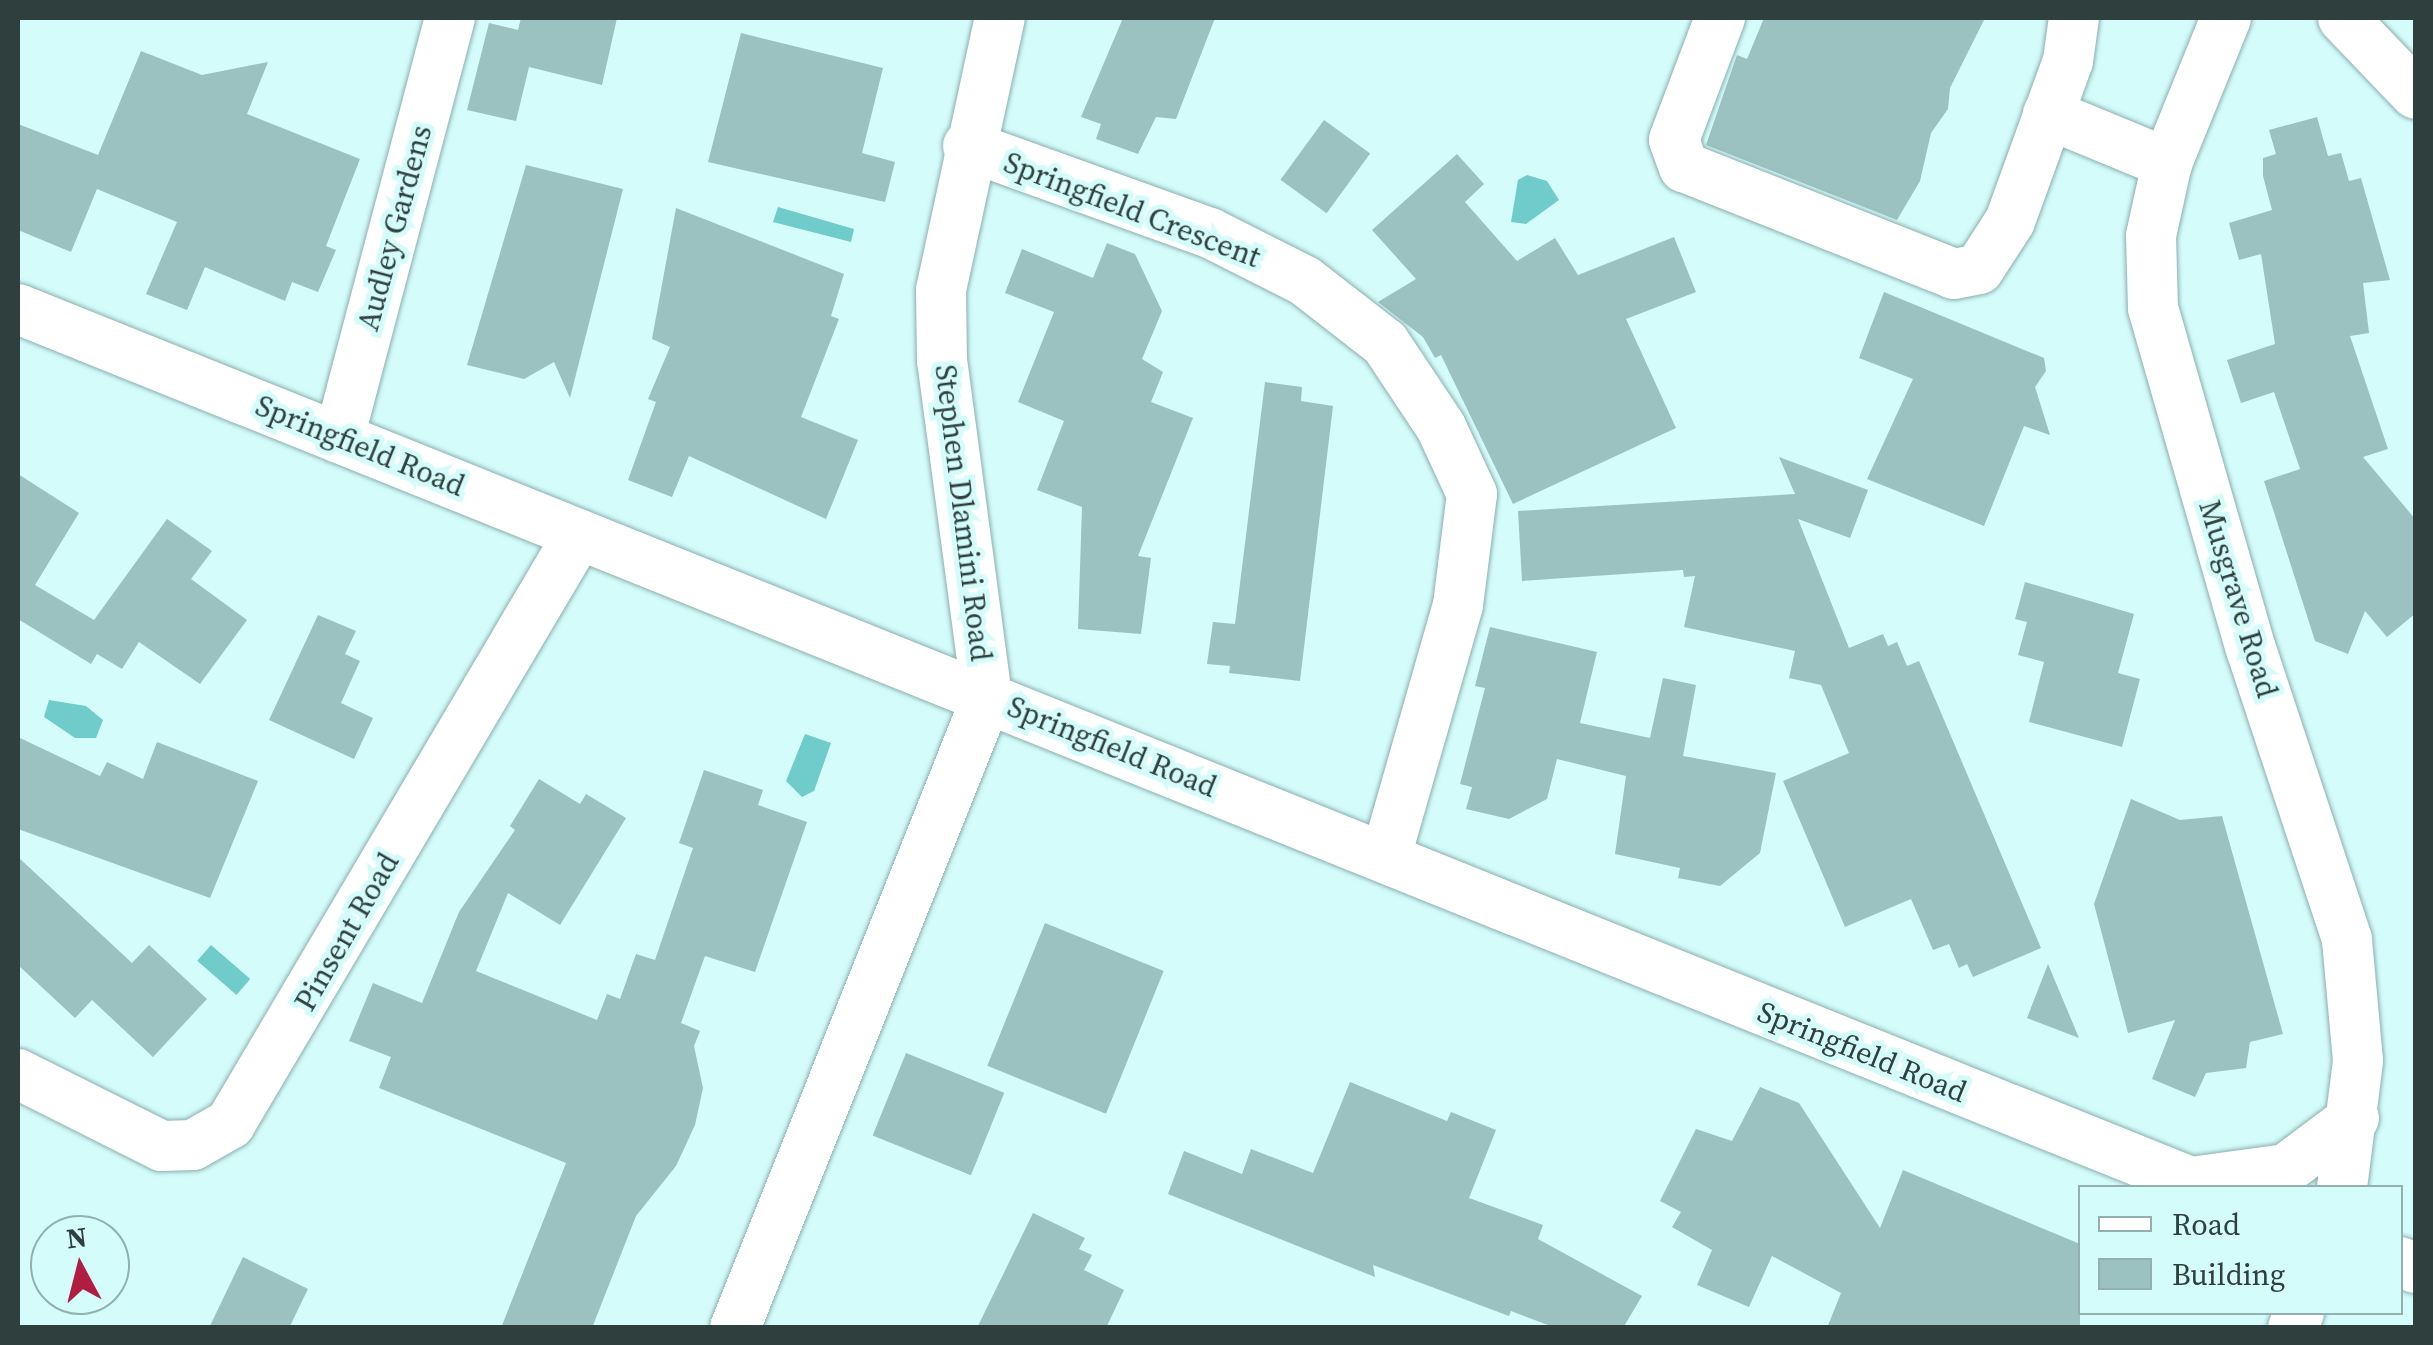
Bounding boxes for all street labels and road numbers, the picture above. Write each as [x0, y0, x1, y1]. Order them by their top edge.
street label: Audley Gardens [350, 121, 440, 335]
street label: Springfield Crescent [999, 145, 1265, 275]
street label: Stephen Dlamini Road [927, 363, 999, 663]
street label: Springfield Road [250, 388, 470, 504]
street label: Musgrave Road [2191, 496, 2285, 702]
street label: Springfield Road [1002, 689, 1222, 805]
street label: Pinsent Road [287, 847, 407, 1017]
street label: Springfield Road [1752, 994, 1972, 1110]

